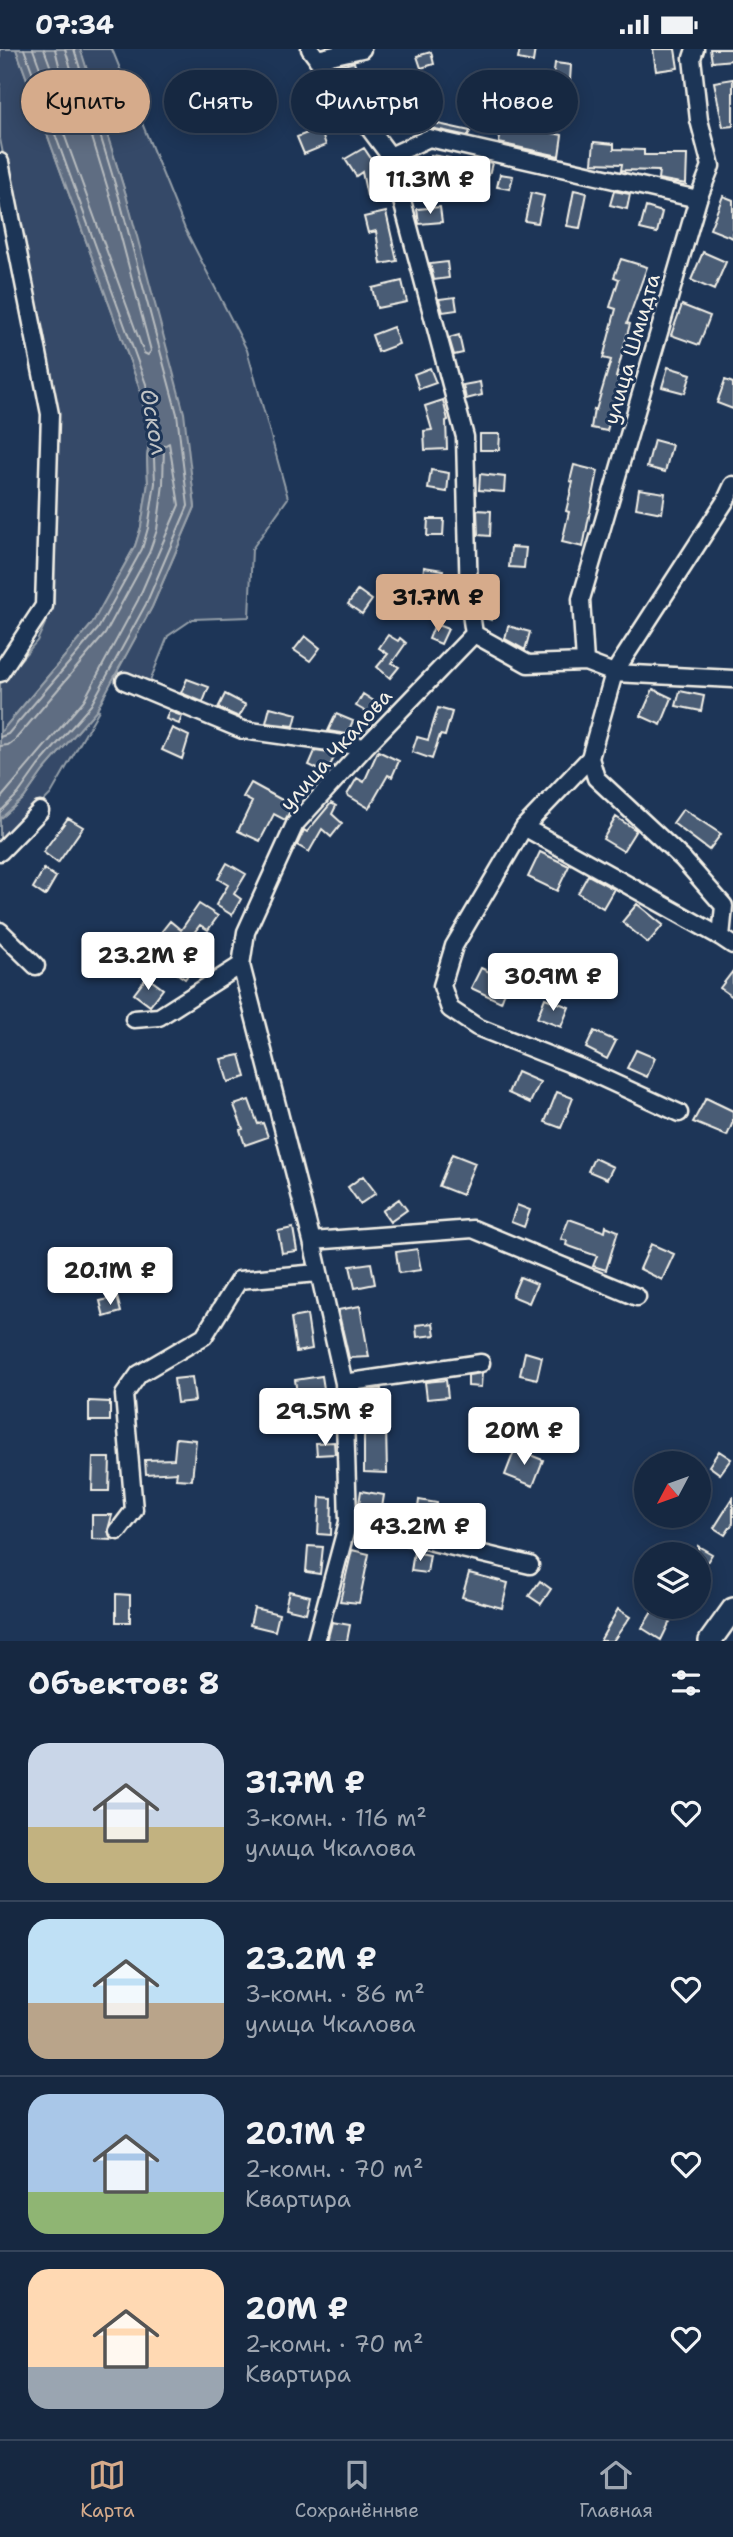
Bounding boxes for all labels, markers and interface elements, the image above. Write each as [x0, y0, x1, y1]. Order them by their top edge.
text: 07:34 [35, 7, 114, 42]
chip: Купить [21, 70, 150, 133]
chip: Снять [164, 70, 277, 133]
chip: Фильтры [291, 70, 443, 133]
chip: Новое [457, 70, 578, 133]
pin: 11.3M ₽ [365, 157, 495, 216]
text: 11.3M ₽ [385, 164, 475, 194]
street label: улица Шмидта [597, 270, 667, 428]
water label: Оскол [133, 386, 175, 458]
pin: 31.7M ₽ [373, 575, 503, 634]
text: 31.7M ₽ [392, 582, 484, 612]
street label: улица Чкалова [274, 683, 398, 817]
pin: 23.2M ₽ [83, 933, 213, 992]
text: 23.2M ₽ [97, 940, 199, 970]
pin: 30.9M ₽ [488, 953, 618, 1013]
text: 30.9M ₽ [504, 961, 602, 991]
pin: 20.1M ₽ [45, 1247, 175, 1307]
text: 20.1M ₽ [64, 1255, 156, 1285]
pin: 29.5M ₽ [260, 1389, 390, 1448]
text: 29.5M ₽ [275, 1396, 375, 1426]
pin: 20M ₽ [475, 1407, 573, 1467]
text: 20M ₽ [484, 1415, 564, 1445]
north arrow [634, 1451, 710, 1528]
map controls [634, 1451, 711, 1619]
pin: 43.2M ₽ [355, 1503, 485, 1563]
text: 43.2M ₽ [370, 1511, 470, 1541]
button: layers [634, 1542, 711, 1619]
text: Объектов: 8 [28, 1663, 220, 1704]
icon: filters [667, 1664, 705, 1702]
text: 31.7M ₽ [245, 1762, 365, 1803]
icon: home [84, 1771, 168, 1855]
icon: heart [667, 1794, 705, 1832]
text: 3-комн. · 116 m² [245, 1803, 427, 1833]
text: улица Чкалова [245, 1833, 415, 1863]
text: 23.2M ₽ [245, 1938, 377, 1979]
icon: home [84, 1947, 168, 2031]
icon: heart [667, 1970, 705, 2008]
text: 3-комн. · 86 m² [245, 1979, 425, 2009]
text: улица Чкалова [245, 2009, 415, 2039]
text: 20.1M ₽ [245, 2113, 366, 2154]
icon: home [84, 2122, 168, 2206]
icon: heart [667, 2145, 705, 2183]
text: 2-комн. · 70 m² [245, 2154, 424, 2184]
text: Квартира [245, 2184, 351, 2214]
text: 20M ₽ [245, 2288, 349, 2329]
icon: home [84, 2297, 168, 2381]
icon: heart [667, 2320, 705, 2358]
text: 2-комн. · 70 m² [245, 2329, 424, 2359]
text: Квартира [245, 2359, 351, 2389]
tab: Карта [80, 2456, 135, 2523]
tab: Сохранённые [295, 2456, 419, 2523]
tab: Главная [579, 2456, 653, 2523]

